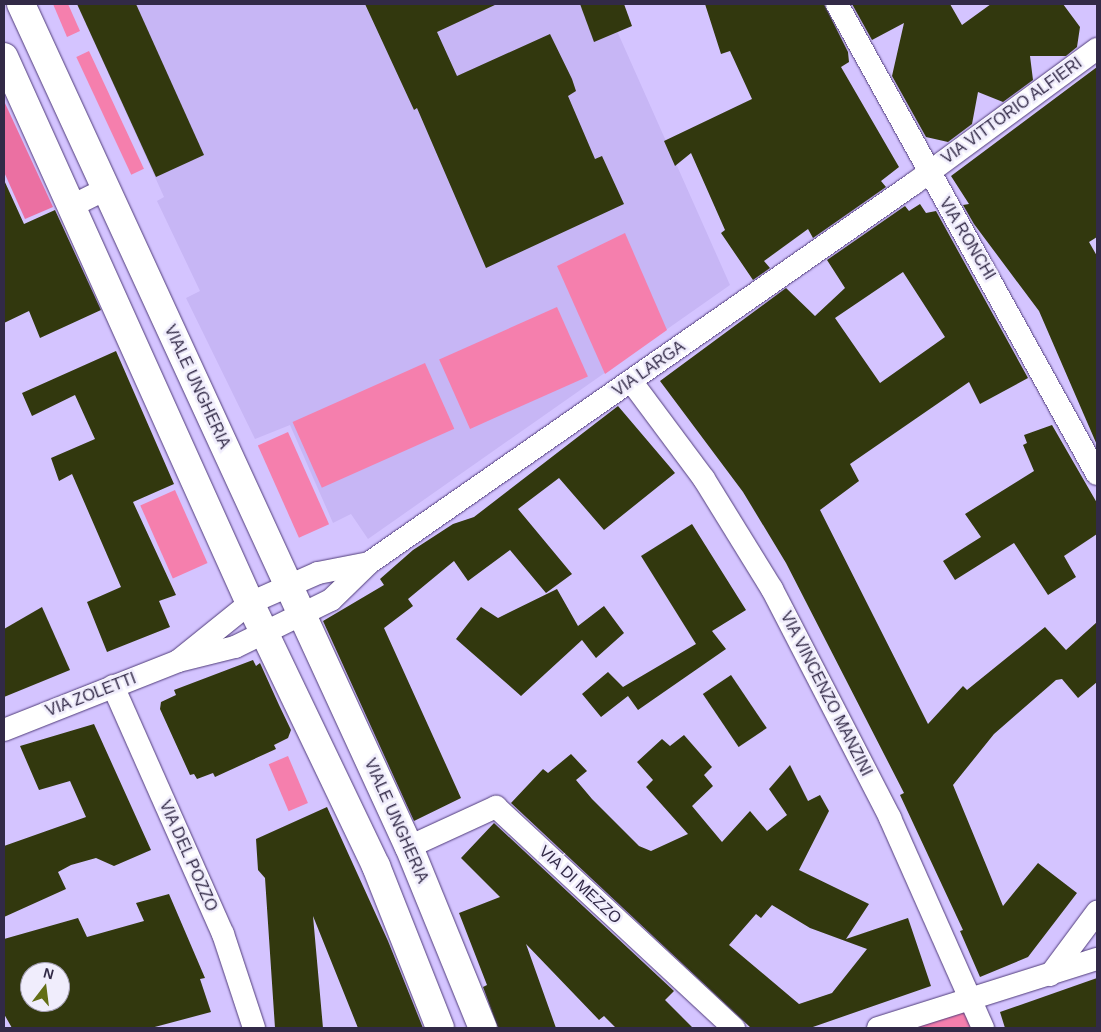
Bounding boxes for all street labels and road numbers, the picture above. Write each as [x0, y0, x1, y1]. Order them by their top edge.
street label: VIA VITTORIO ALFIERI [937, 53, 1087, 169]
street label: VIA RONCHI [935, 194, 999, 284]
street label: VIALE UNGHERIA [160, 322, 234, 452]
street label: VIA LARGA [609, 337, 689, 401]
street label: VIA VINCENZO MANZINI [776, 608, 876, 780]
street label: VIA ZOLETTI [43, 669, 139, 721]
street label: VIALE UNGHERIA [360, 756, 432, 886]
street label: VIA DEL POZZO [155, 797, 221, 915]
street label: VIA DI MEZZO [534, 842, 626, 928]

